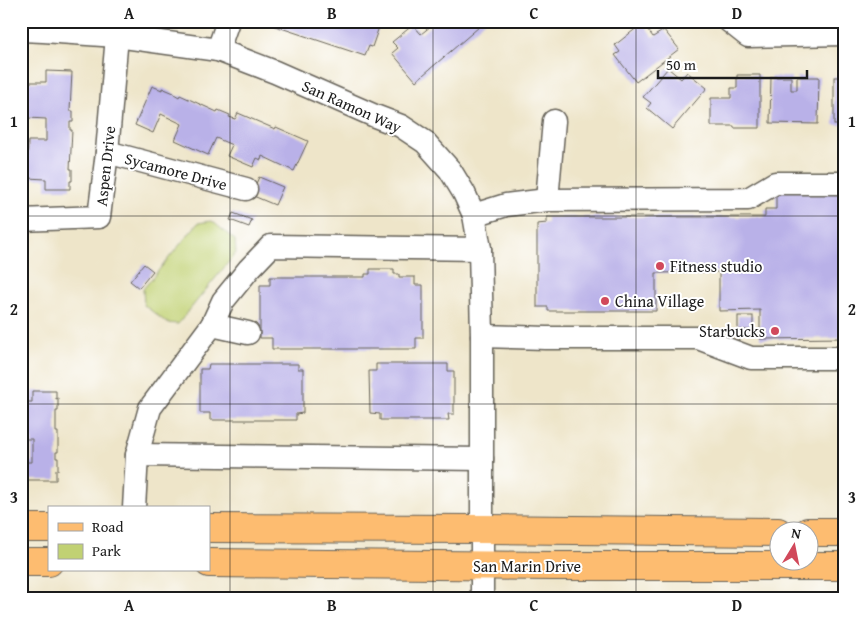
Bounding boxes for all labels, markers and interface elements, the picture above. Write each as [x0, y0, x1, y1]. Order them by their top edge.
text: A [124, 1, 135, 25]
text: B [327, 1, 337, 25]
text: C [529, 1, 539, 25]
text: D [732, 1, 742, 25]
scale bar [658, 48, 807, 80]
text: 50 m [666, 54, 697, 75]
street label: San Ramon Way [298, 73, 406, 139]
text: 1 [10, 109, 18, 133]
text: 1 [848, 109, 856, 133]
street label: Aspen Drive [89, 125, 121, 207]
street label: Sycamore Drive [122, 146, 230, 196]
place label: Fitness studio [670, 254, 763, 278]
marker: Fitness studio [654, 260, 666, 272]
place label: China Village [615, 289, 704, 313]
marker: China Village [599, 295, 611, 307]
text: 2 [10, 297, 18, 321]
text: 2 [848, 297, 856, 321]
place label: Starbucks [699, 319, 765, 343]
marker: Starbucks [769, 325, 781, 337]
text: 3 [10, 485, 18, 509]
text: 3 [848, 485, 856, 509]
legend [48, 506, 210, 572]
text: Road [92, 516, 123, 537]
north arrow [768, 522, 818, 572]
text: N [790, 523, 803, 544]
text: Park [92, 540, 121, 561]
street label: San Marin Drive [473, 554, 581, 578]
text: A [124, 593, 135, 617]
text: B [327, 593, 337, 617]
text: C [529, 593, 539, 617]
text: D [732, 593, 742, 617]

